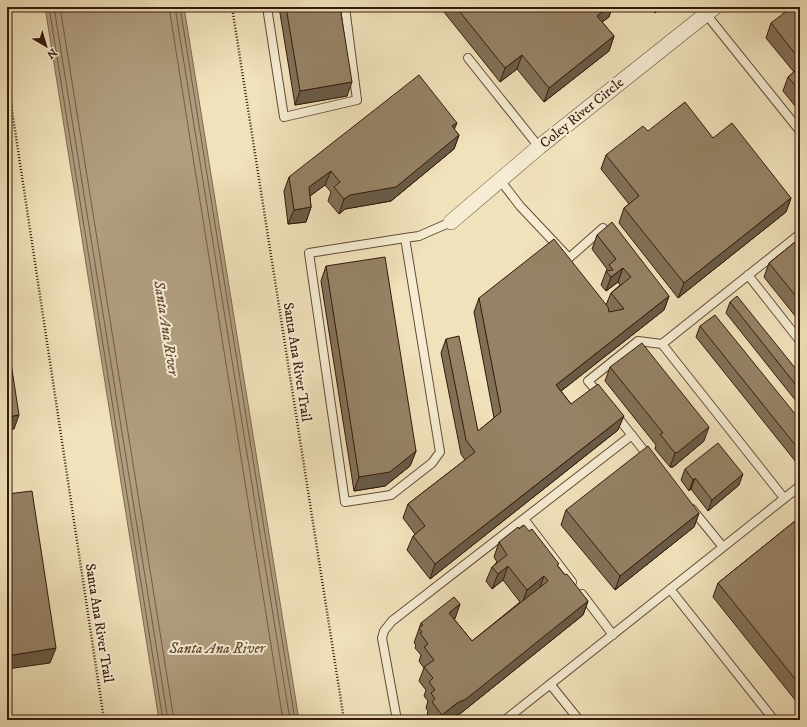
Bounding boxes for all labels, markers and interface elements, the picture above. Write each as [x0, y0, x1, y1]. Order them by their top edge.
north arrow [26, 26, 66, 66]
text: N [44, 45, 59, 61]
street label: Coley River Circle [536, 74, 628, 152]
water label: Santa Ana River [149, 278, 183, 378]
street label: Santa Ana River Trail [279, 301, 315, 424]
street label: Santa Ana River Trail [81, 562, 117, 685]
water label: Santa Ana River [168, 639, 266, 658]

